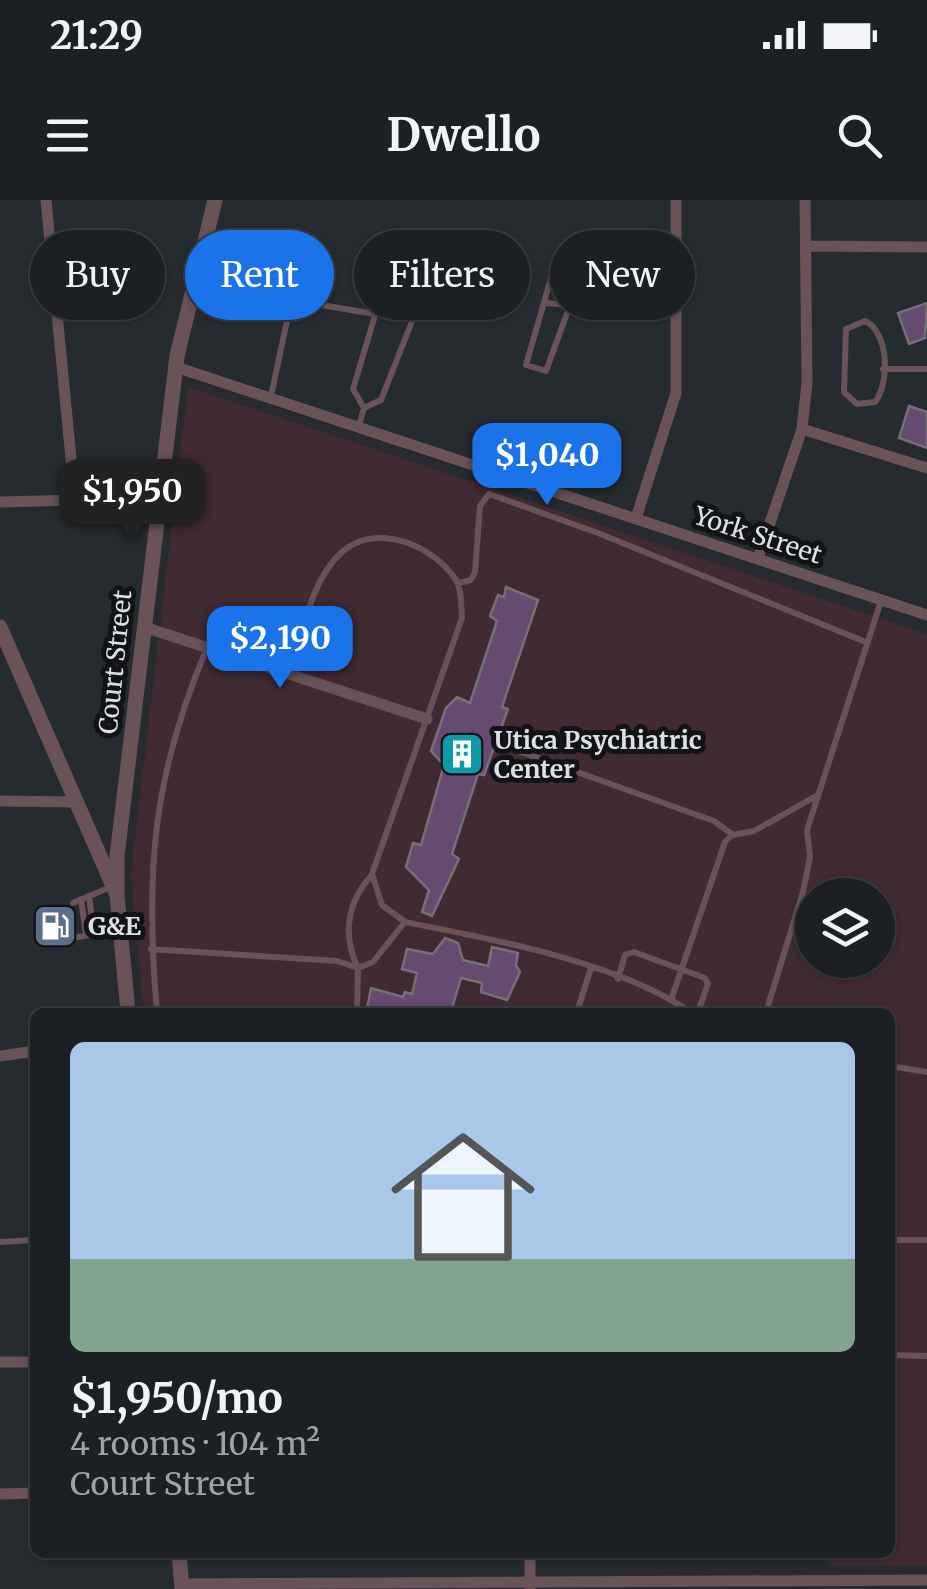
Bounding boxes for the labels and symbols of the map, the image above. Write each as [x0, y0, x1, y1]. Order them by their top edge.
pin: $1,040 [466, 423, 628, 508]
pin: $1,950 [51, 459, 213, 544]
street label: York Street [689, 499, 826, 571]
street label: Court Street [92, 588, 138, 736]
pin: $2,190 [199, 606, 361, 691]
place label: Utica Psychiatric Center [494, 724, 702, 785]
building icon: Utica Psychiatric Center [439, 731, 485, 777]
fuel station icon: G&E [32, 903, 78, 949]
place label: G&E [88, 910, 142, 942]

